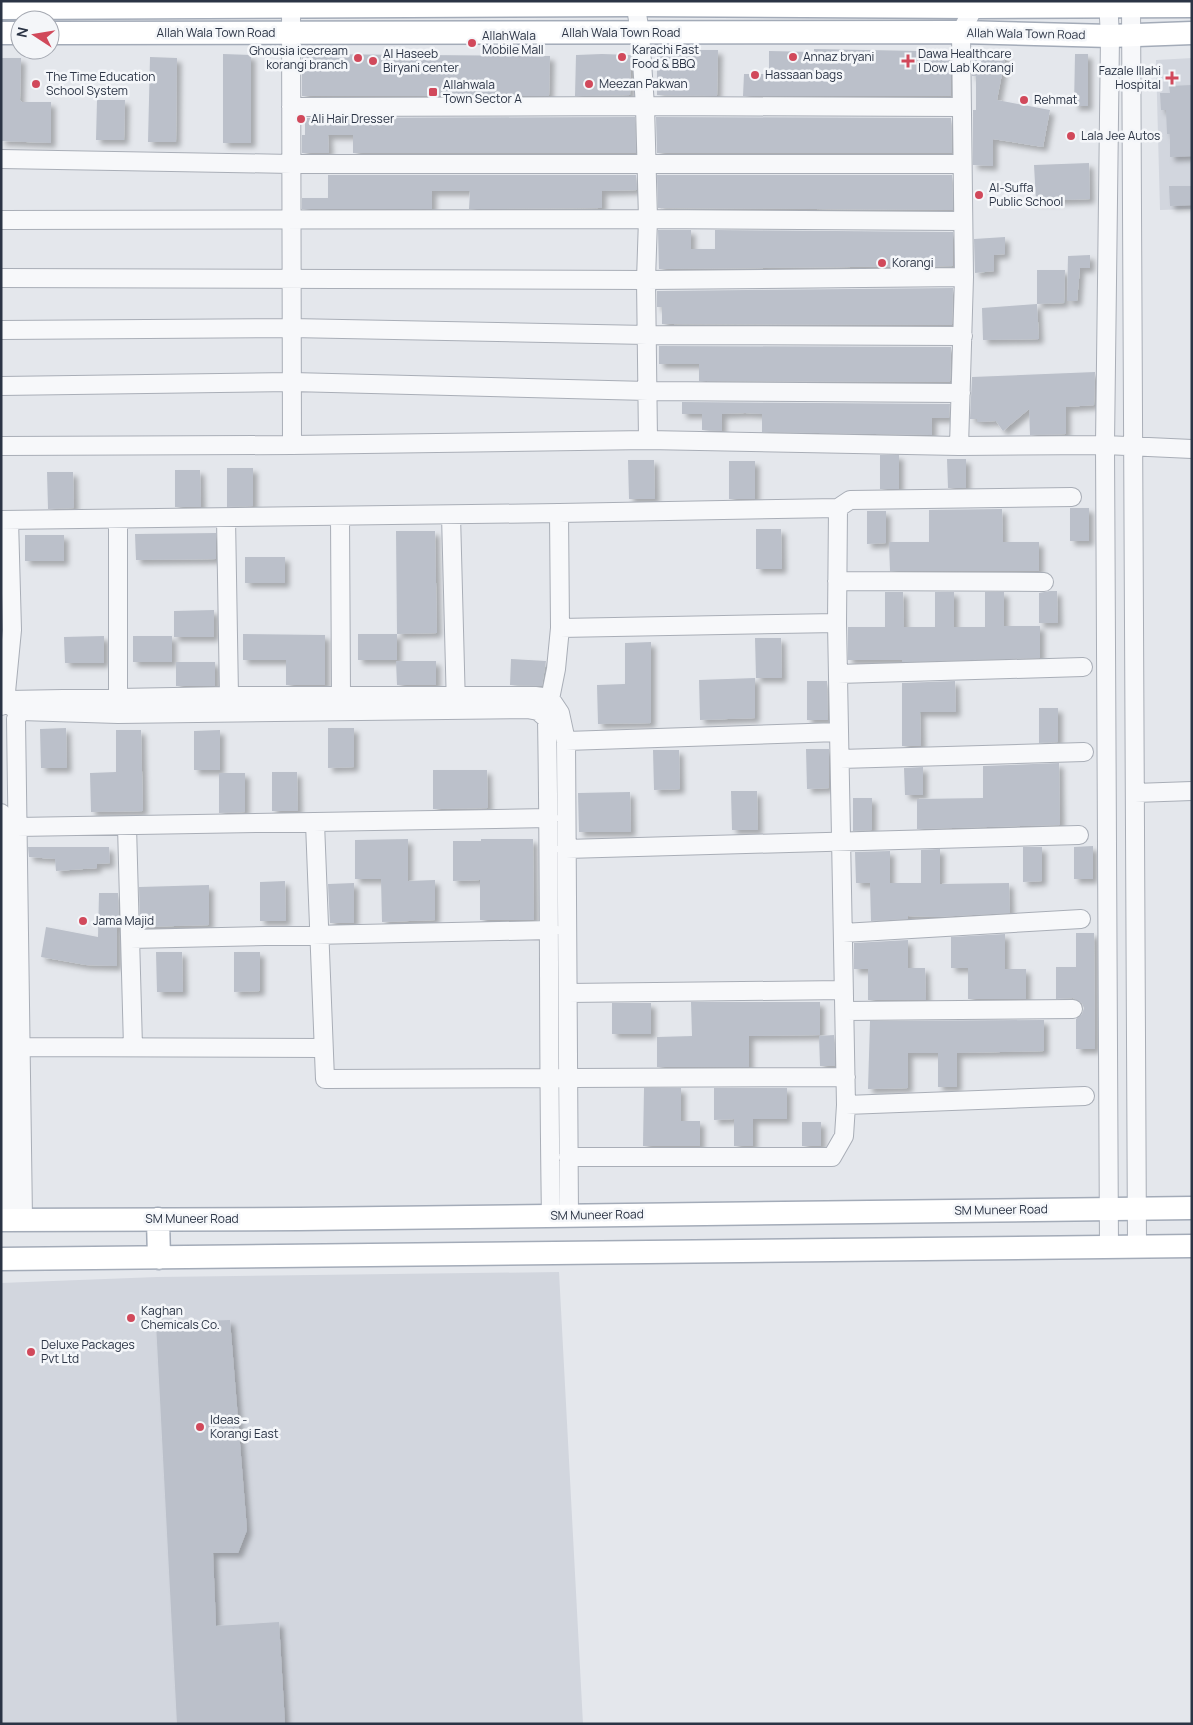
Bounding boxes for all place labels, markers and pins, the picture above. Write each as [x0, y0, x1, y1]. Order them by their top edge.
place label: AllahWala Mobile Mall [482, 27, 544, 58]
marker: AllahWala Mobile Mall [466, 37, 478, 49]
place label: Karachi Fast Food & BBQ [632, 41, 699, 72]
place label: Ghousia icecream korangi branch [249, 42, 348, 73]
place label: Al Haseeb Biryani center [383, 45, 459, 76]
place label: Dawa Healthcare | Dow Lab Korangi [918, 45, 1014, 76]
place label: Annaz bryani [803, 48, 874, 65]
marker: Karachi Fast Food & BBQ [616, 51, 628, 63]
marker: Annaz bryani [787, 51, 799, 63]
marker: Ghousia icecream korangi branch [352, 52, 364, 64]
marker: Al Haseeb Biryani center [367, 55, 379, 67]
marker: Dawa Healthcare | Dow Lab Korangi [902, 55, 914, 67]
place label: Fazale Illahi Hospital [1099, 62, 1161, 93]
place label: Hassaan bags [765, 66, 843, 83]
place label: The Time Education School System [46, 68, 155, 99]
marker: Hassaan bags [749, 69, 761, 81]
marker: Fazale Illahi Hospital [1165, 71, 1179, 85]
place label: Meezan Pakwan [599, 75, 688, 92]
place label: Allahwala Town Sector A [443, 76, 522, 107]
marker: The Time Education School System [30, 78, 42, 90]
marker: Meezan Pakwan [583, 78, 595, 90]
marker: Allahwala Town Sector A [427, 86, 439, 98]
place label: Rehmat [1034, 91, 1078, 108]
marker: Rehmat [1018, 94, 1030, 106]
place label: Ali Hair Dresser [311, 110, 395, 127]
marker: Ali Hair Dresser [295, 113, 307, 125]
place label: Lala Jee Autos [1081, 127, 1160, 144]
marker: Lala Jee Autos [1065, 130, 1077, 142]
place label: Al-Suffa Public School [989, 179, 1063, 210]
marker: Al-Suffa Public School [973, 189, 985, 201]
place label: Korangi [892, 254, 934, 271]
marker: Korangi [876, 257, 888, 269]
place label: Jama Majid [93, 912, 154, 929]
marker: Jama Majid [77, 915, 89, 927]
place label: Kaghan Chemicals Co. [141, 1302, 220, 1333]
marker: Kaghan Chemicals Co. [125, 1312, 137, 1324]
place label: Deluxe Packages Pvt Ltd [41, 1336, 135, 1367]
marker: Deluxe Packages Pvt Ltd [25, 1346, 37, 1358]
place label: Ideas - Korangi East [210, 1411, 279, 1442]
marker: Ideas - Korangi East [194, 1421, 206, 1433]

